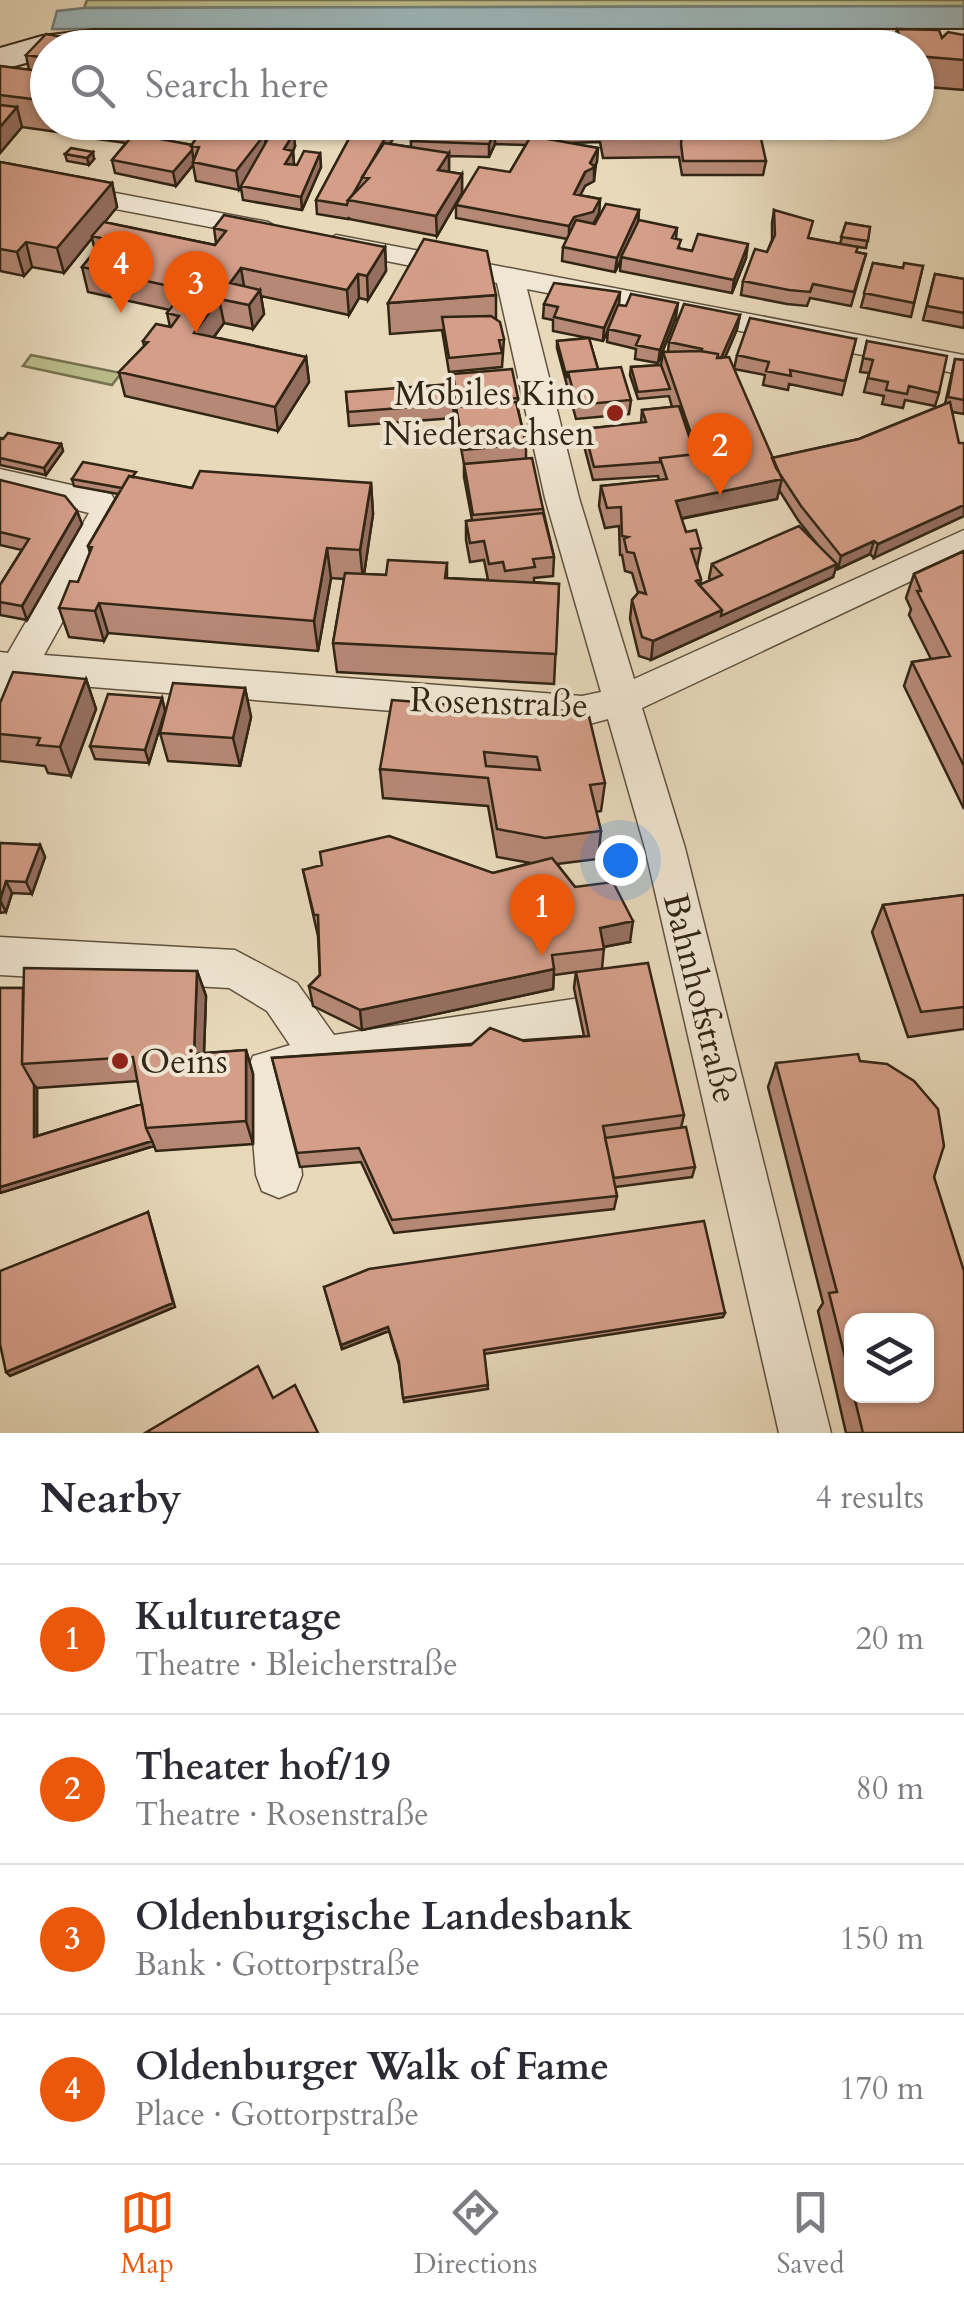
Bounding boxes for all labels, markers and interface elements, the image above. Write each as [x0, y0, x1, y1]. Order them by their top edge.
search box [30, 30, 934, 140]
icon: search [65, 58, 120, 113]
text: Search here [145, 59, 329, 111]
pin: 4 [88, 230, 154, 313]
pin: 3 [164, 250, 228, 333]
place label: Mobiles Kino Niedersachsen [383, 370, 595, 458]
marker: Mobiles Kino Niedersachsen [604, 402, 626, 424]
pin: 2 [688, 412, 752, 495]
street label: Rosenstraße [409, 676, 589, 730]
your location [595, 835, 646, 886]
pin: 1 [510, 874, 574, 956]
street label: Bahnhofstraße [651, 889, 749, 1108]
place label: Oeins [140, 1038, 228, 1086]
marker: Oeins [109, 1050, 131, 1072]
map controls [844, 1313, 934, 1403]
button: layers [844, 1313, 934, 1403]
text: Nearby [40, 1470, 182, 1527]
text: 4 results [816, 1476, 924, 1520]
text: Kulturetage [135, 1591, 342, 1643]
text: 1 [64, 1617, 81, 1661]
text: 20 m [856, 1617, 924, 1661]
text: Theatre · Bleicherstraße [135, 1643, 458, 1687]
text: Theater hof/19 [135, 1741, 391, 1793]
text: 2 [64, 1767, 81, 1811]
text: 80 m [856, 1767, 924, 1811]
text: Theatre · Rosenstraße [135, 1793, 429, 1837]
text: Oldenburgische Landesbank [135, 1891, 632, 1943]
text: 3 [64, 1917, 81, 1961]
text: 150 m [839, 1917, 924, 1961]
text: Bank · Gottorpstraße [135, 1943, 420, 1987]
text: Oldenburger Walk of Fame [135, 2041, 609, 2093]
text: 4 [64, 2067, 81, 2111]
text: 170 m [839, 2067, 924, 2111]
text: Place · Gottorpstraße [135, 2093, 419, 2137]
tab: Map [120, 2185, 175, 2283]
tab: Directions [414, 2185, 537, 2283]
tab: Saved [776, 2185, 844, 2283]

